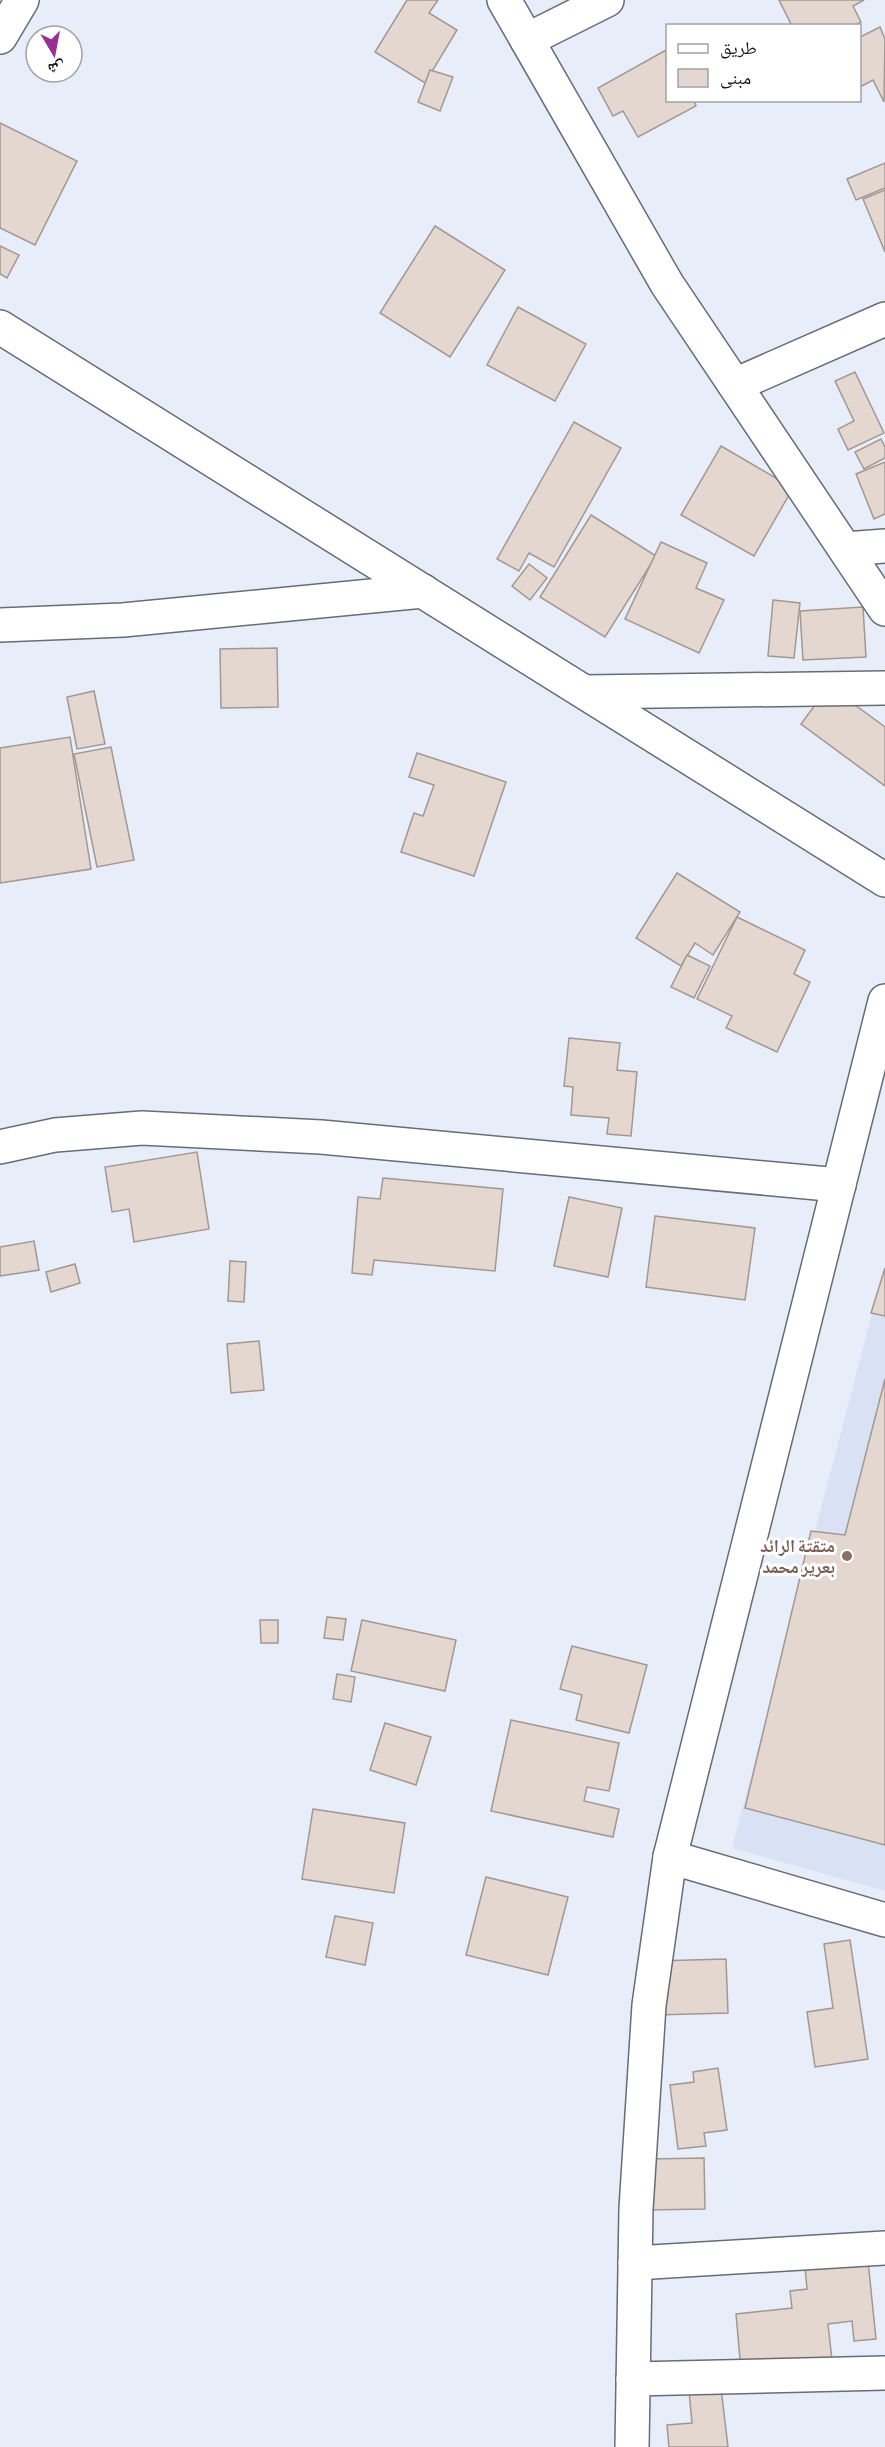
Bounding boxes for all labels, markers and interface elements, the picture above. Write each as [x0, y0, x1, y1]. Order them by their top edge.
north arrow [24, 24, 84, 84]
legend [666, 24, 861, 102]
text: طريق [720, 40, 757, 59]
text: ش [46, 57, 66, 77]
text: مبنى [720, 70, 751, 89]
place label: متقتة الرائد بعرير محمد [760, 1538, 835, 1578]
marker: متقتة الرائد بعرير محمد [840, 1549, 854, 1563]

